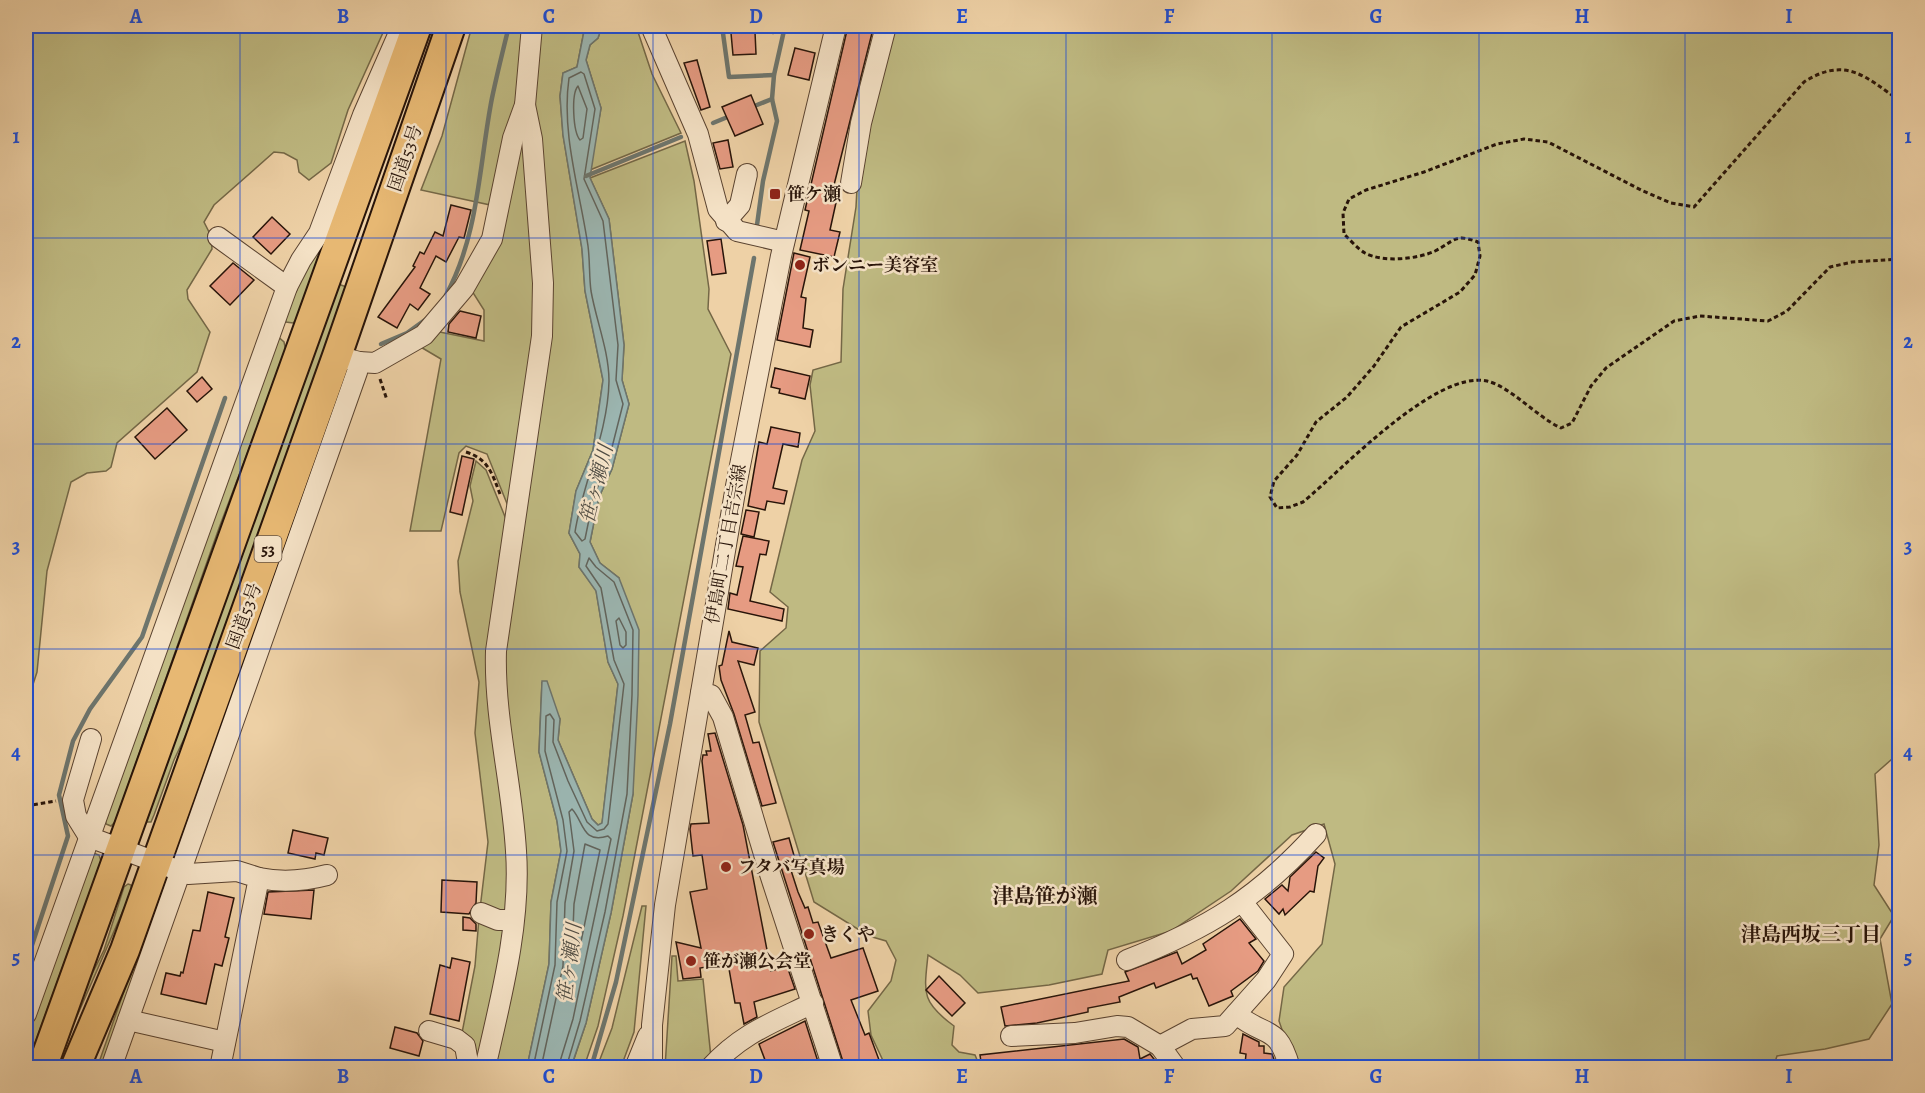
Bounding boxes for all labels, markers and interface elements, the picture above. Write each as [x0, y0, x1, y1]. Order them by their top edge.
text: A [129, 3, 143, 30]
text: B [337, 3, 349, 30]
text: C [543, 3, 555, 30]
text: D [749, 3, 763, 30]
text: E [956, 3, 968, 30]
text: F [1164, 3, 1175, 30]
text: G [1369, 3, 1383, 30]
text: H [1575, 3, 1590, 30]
text: I [1785, 3, 1793, 30]
street label: 国道53号 [382, 121, 428, 195]
text: 1 [12, 123, 20, 150]
text: 1 [1904, 123, 1912, 150]
place label: 笹ケ瀬 [787, 182, 841, 206]
marker: 笹ケ瀬 [768, 187, 782, 201]
place label: ボンニー美容室 [812, 253, 938, 277]
marker: ボンニー美容室 [793, 258, 807, 272]
text: 2 [11, 328, 21, 355]
text: 2 [1903, 328, 1913, 355]
water label: 笹ヶ瀬川 [574, 440, 620, 526]
street label: 伊島町二丁目吉宗線 [700, 462, 752, 626]
text: 3 [12, 533, 20, 560]
text: 3 [1904, 533, 1912, 560]
road number: 53 [254, 536, 282, 562]
street label: 国道53号 [221, 579, 267, 653]
text: 4 [11, 739, 21, 766]
text: 4 [1903, 739, 1913, 766]
place label: フタバ写真場 [738, 855, 845, 879]
marker: フタバ写真場 [719, 860, 733, 874]
district label: 津島笹が瀬 [993, 882, 1098, 910]
water label: 笹ヶ瀬川 [551, 920, 588, 1004]
district label: 津島西坂三丁目 [1741, 921, 1881, 948]
place label: きくや [821, 922, 875, 946]
marker: きくや [802, 927, 816, 941]
text: 5 [12, 944, 20, 971]
text: 5 [1904, 944, 1912, 971]
place label: 笹が瀬公会堂 [703, 949, 811, 973]
marker: 笹が瀬公会堂 [684, 954, 698, 968]
text: A [129, 1063, 143, 1090]
text: B [337, 1063, 349, 1090]
text: C [543, 1063, 555, 1090]
text: D [749, 1063, 763, 1090]
text: E [956, 1063, 968, 1090]
text: F [1164, 1063, 1175, 1090]
text: G [1369, 1063, 1383, 1090]
text: H [1575, 1063, 1590, 1090]
text: I [1785, 1063, 1793, 1090]

